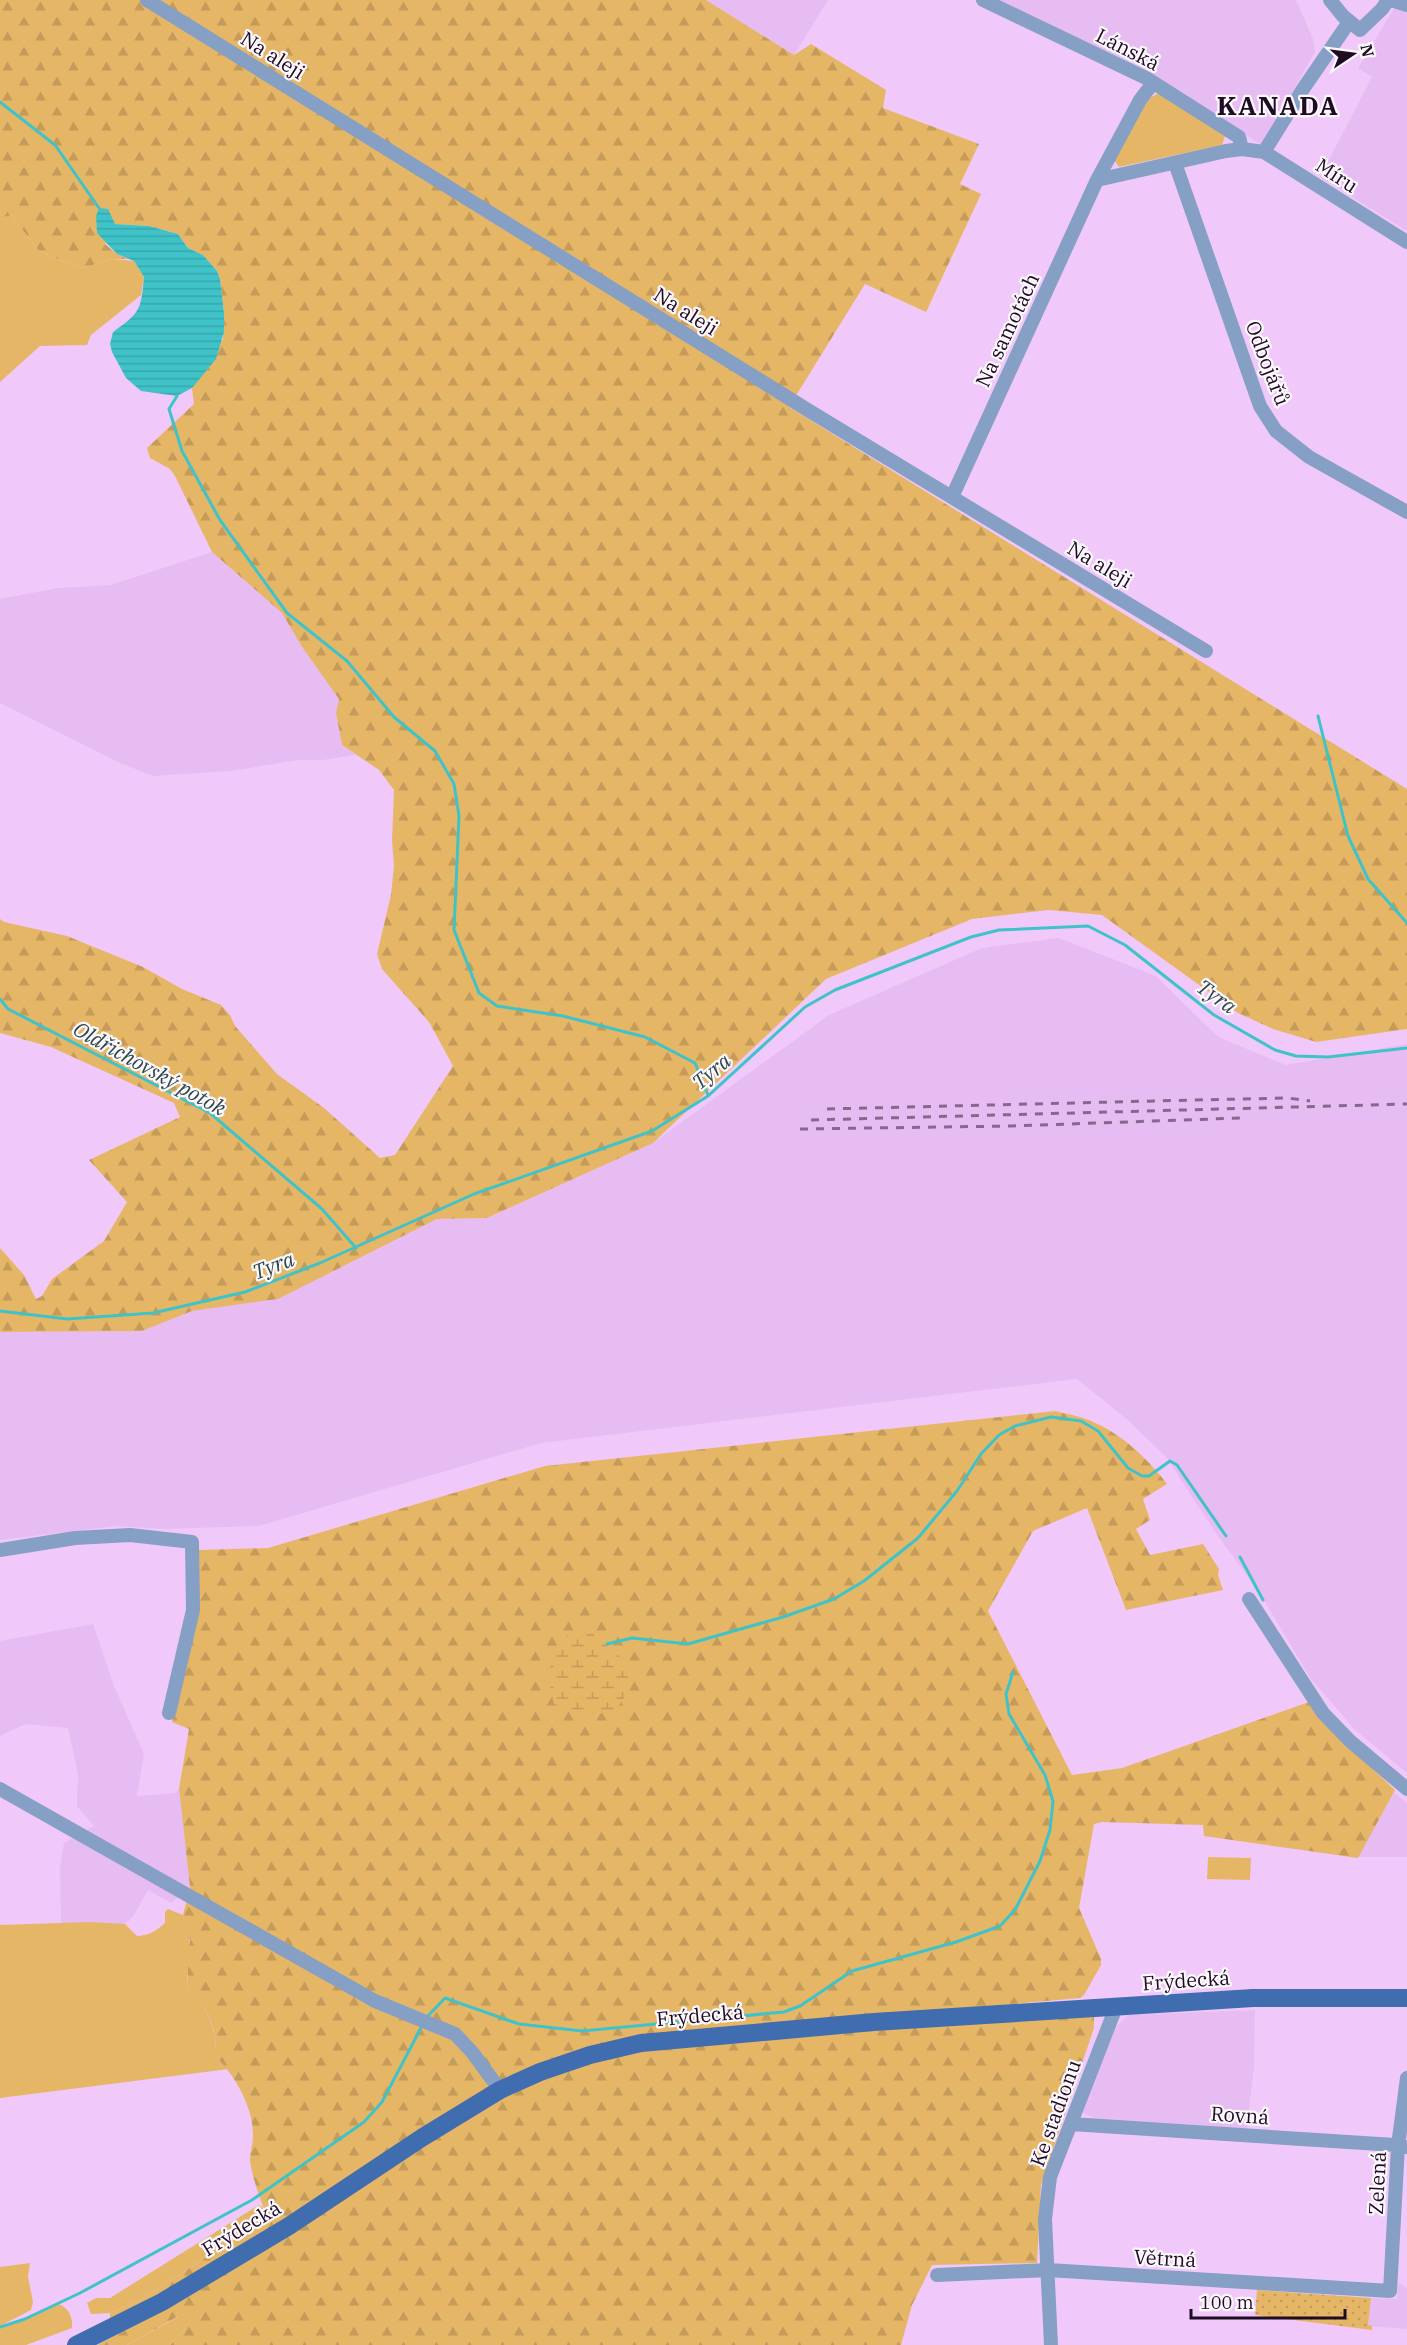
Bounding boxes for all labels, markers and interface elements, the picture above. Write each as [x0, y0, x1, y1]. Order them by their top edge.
street label: Lánská [1092, 22, 1164, 76]
north arrow [1323, 24, 1383, 84]
street label: Na aleji [236, 25, 310, 85]
text: N [1356, 42, 1379, 59]
district label: KANADA [1217, 88, 1339, 122]
street label: Míru [1311, 151, 1363, 199]
street label: Na samotách [969, 269, 1045, 391]
street label: Na aleji [649, 281, 723, 341]
street label: Odbojářů [1240, 317, 1296, 409]
street label: Na aleji [1063, 534, 1137, 594]
water label: Tyra [1191, 972, 1243, 1020]
water label: Oldřichovský potok [69, 1014, 232, 1122]
water label: Tyra [686, 1046, 737, 1095]
water label: Tyra [248, 1244, 298, 1286]
street label: Frýdecká [1141, 1963, 1231, 1997]
street label: Frýdecká [655, 1998, 745, 2032]
street label: Ke stadionu [1023, 2056, 1087, 2170]
street label: Rovná [1210, 2099, 1270, 2131]
street label: Zelená [1362, 2150, 1392, 2216]
street label: Frýdecká [196, 2194, 286, 2262]
street label: Větrná [1133, 2243, 1197, 2273]
scale bar [1191, 2282, 1346, 2320]
text: 100 m [1200, 2291, 1254, 2314]

